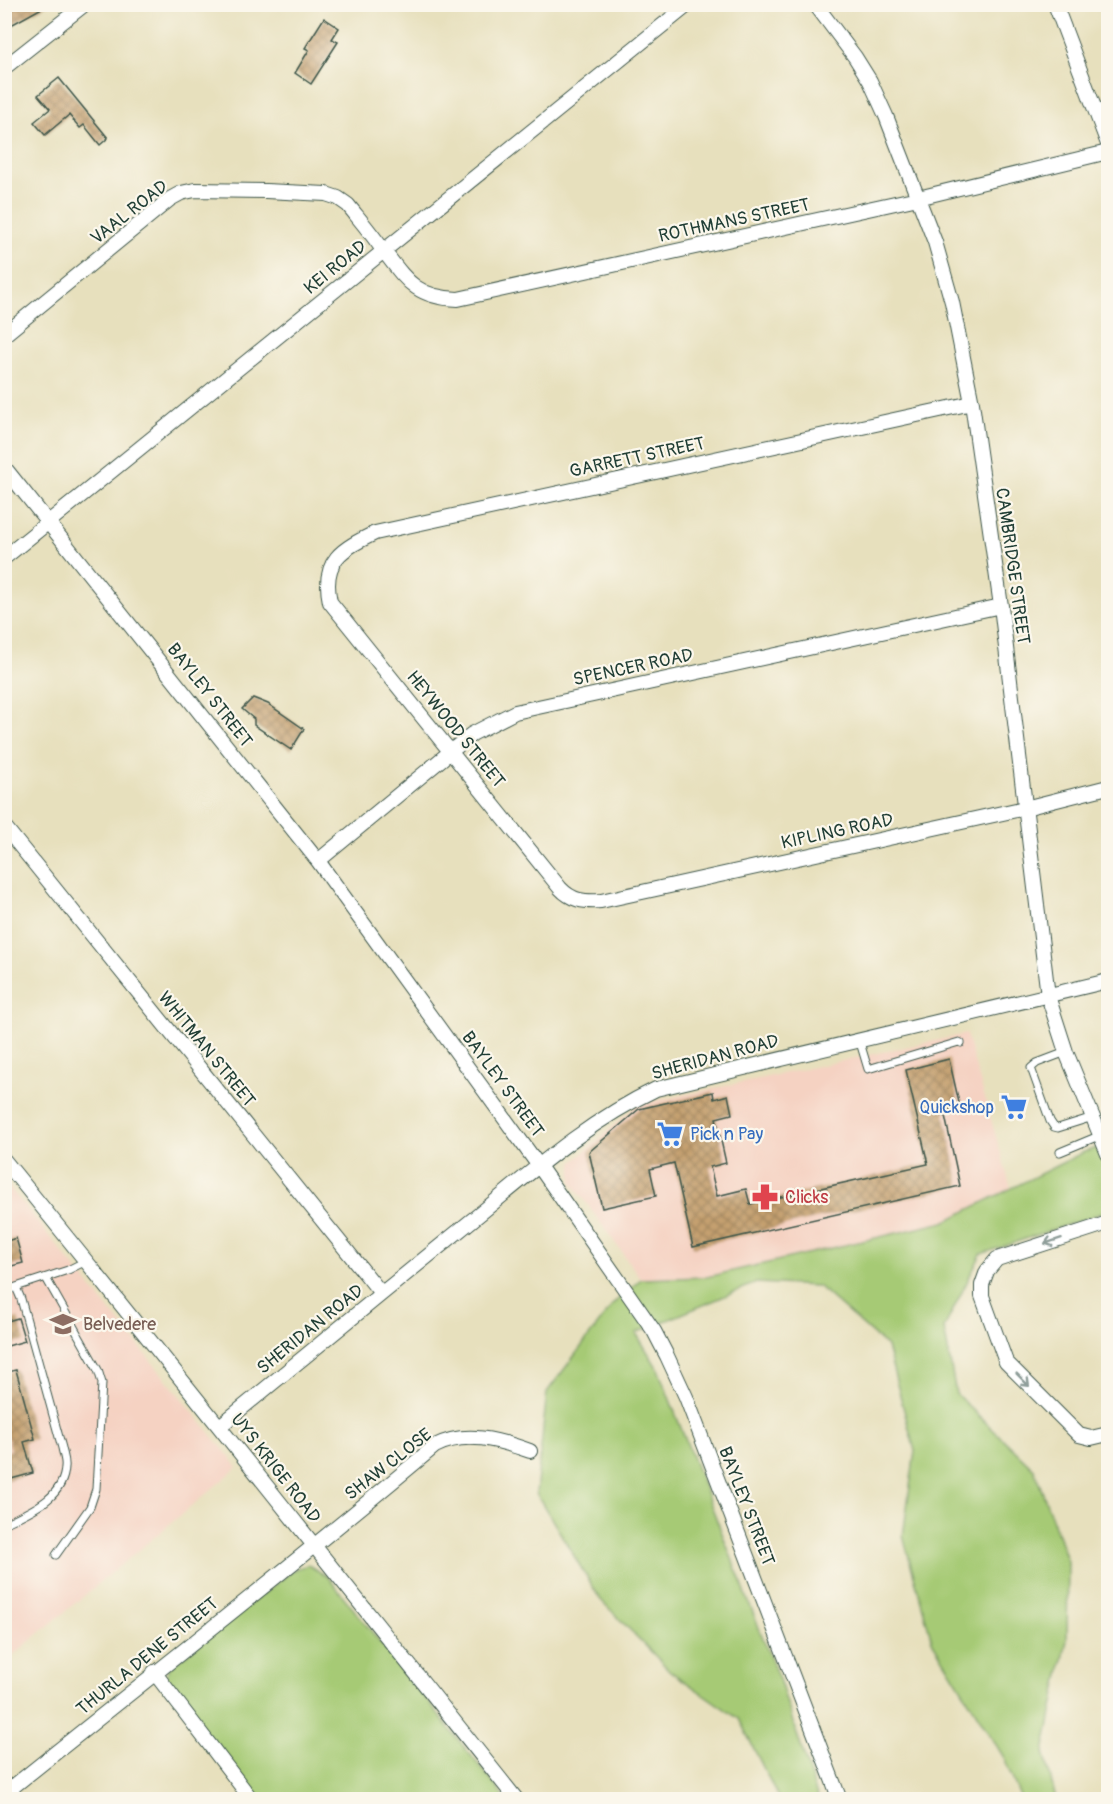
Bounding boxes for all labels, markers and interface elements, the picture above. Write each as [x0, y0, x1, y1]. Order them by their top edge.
street label: VAAL ROAD [86, 175, 172, 250]
street label: ROTHMANS STREET [656, 193, 812, 248]
street label: KEI ROAD [299, 235, 371, 300]
street label: GARRETT STREET [568, 432, 707, 483]
street label: CAMBRIDGE STREET [990, 486, 1035, 646]
street label: BAYLEY STREET [162, 639, 257, 752]
street label: SPENCER ROAD [571, 644, 695, 691]
street label: HEYWOOD STREET [401, 666, 510, 793]
street label: KIPLING ROAD [779, 808, 895, 855]
street label: WHITMAN STREET [153, 987, 260, 1112]
street label: BAYLEY STREET [456, 1027, 549, 1142]
street label: SHERIDAN ROAD [649, 1029, 781, 1085]
supermarket icon: Quickshop [999, 1092, 1029, 1122]
place label: Quickshop [919, 1096, 994, 1119]
supermarket icon: Pick n Pay [655, 1119, 685, 1149]
place label: Pick n Pay [690, 1123, 763, 1146]
pharmacy icon: Clicks [750, 1182, 780, 1212]
place label: Clicks [785, 1186, 828, 1209]
one-way arrow [1044, 1236, 1063, 1247]
street label: SHERIDAN ROAD [252, 1279, 368, 1379]
school or university icon: Belvedere [48, 1309, 78, 1339]
place label: Belvedere [83, 1313, 156, 1336]
one-way arrow [1015, 1372, 1030, 1387]
street label: UYS KRIGE ROAD [226, 1409, 326, 1528]
street label: SHAW CLOSE [340, 1423, 436, 1506]
street label: BAYLEY STREET [713, 1443, 780, 1569]
street label: THURLA DENE STREET [72, 1592, 223, 1721]

